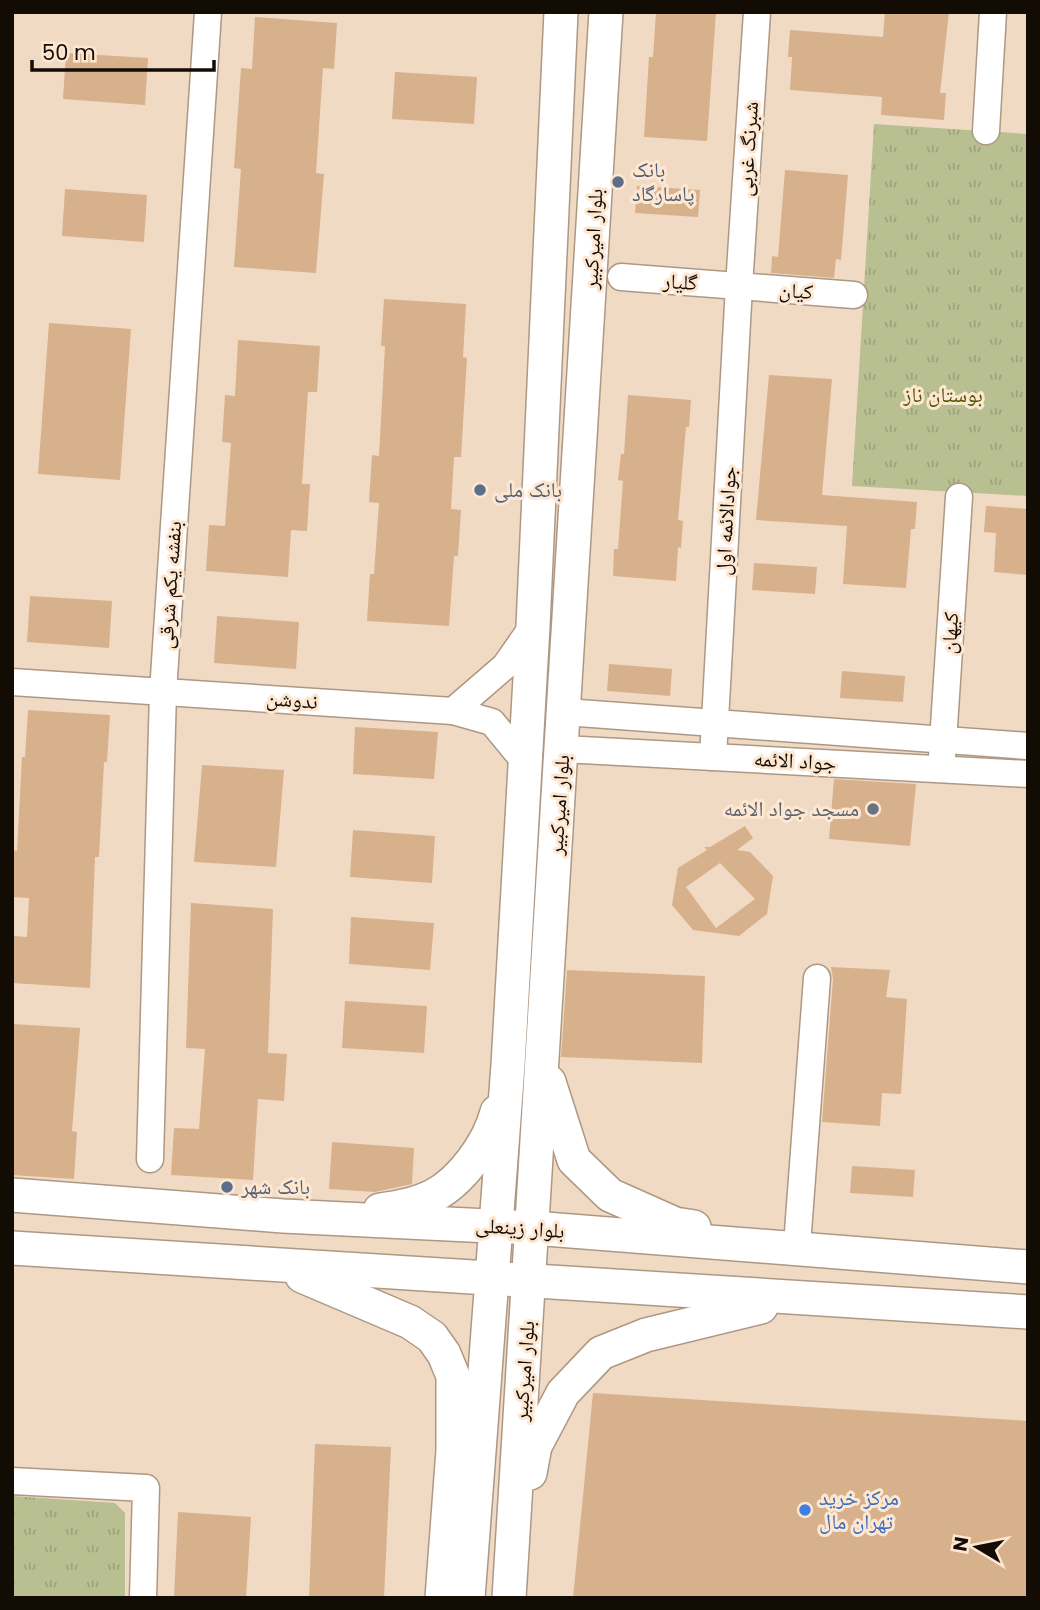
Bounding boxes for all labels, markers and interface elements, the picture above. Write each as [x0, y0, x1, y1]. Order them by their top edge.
scale bar [32, 28, 214, 72]
text: 50 m [42, 38, 96, 67]
street label: شبرنگ غربی [730, 100, 765, 198]
place label: بانک پاسارگاد [632, 155, 694, 208]
marker: بانک پاسارگاد [610, 174, 626, 190]
street label: بلوار امیرکبیر [575, 188, 610, 291]
street label: گلیار [661, 266, 699, 297]
street label: کیان [778, 275, 814, 306]
park label: بوستان ناز [902, 380, 983, 409]
street label: جوادالائمه اول [708, 465, 743, 576]
place label: بانک ملی [494, 475, 562, 504]
marker: بانک ملی [472, 482, 488, 498]
street label: بنفشه یکم شرقی [151, 520, 188, 650]
street label: کیهان [934, 611, 965, 655]
street label: ندوشن [265, 683, 319, 716]
street label: جواد الائمه [753, 744, 837, 777]
street label: بلوار امیرکبیر [540, 754, 576, 857]
place label: مسجد جواد الائمه [724, 794, 859, 823]
marker: مسجد جواد الائمه [865, 801, 881, 817]
place label: بانک شهر [240, 1172, 310, 1201]
marker: بانک شهر [219, 1179, 235, 1195]
street label: بلوار زینعلی [475, 1210, 566, 1245]
street label: بلوار امیرکبیر [505, 1320, 541, 1423]
place label: مرکز خرید تهران مال [819, 1483, 899, 1536]
marker: مرکز خرید تهران مال [797, 1502, 813, 1518]
north arrow [942, 1512, 1012, 1582]
text: N [946, 1535, 975, 1554]

